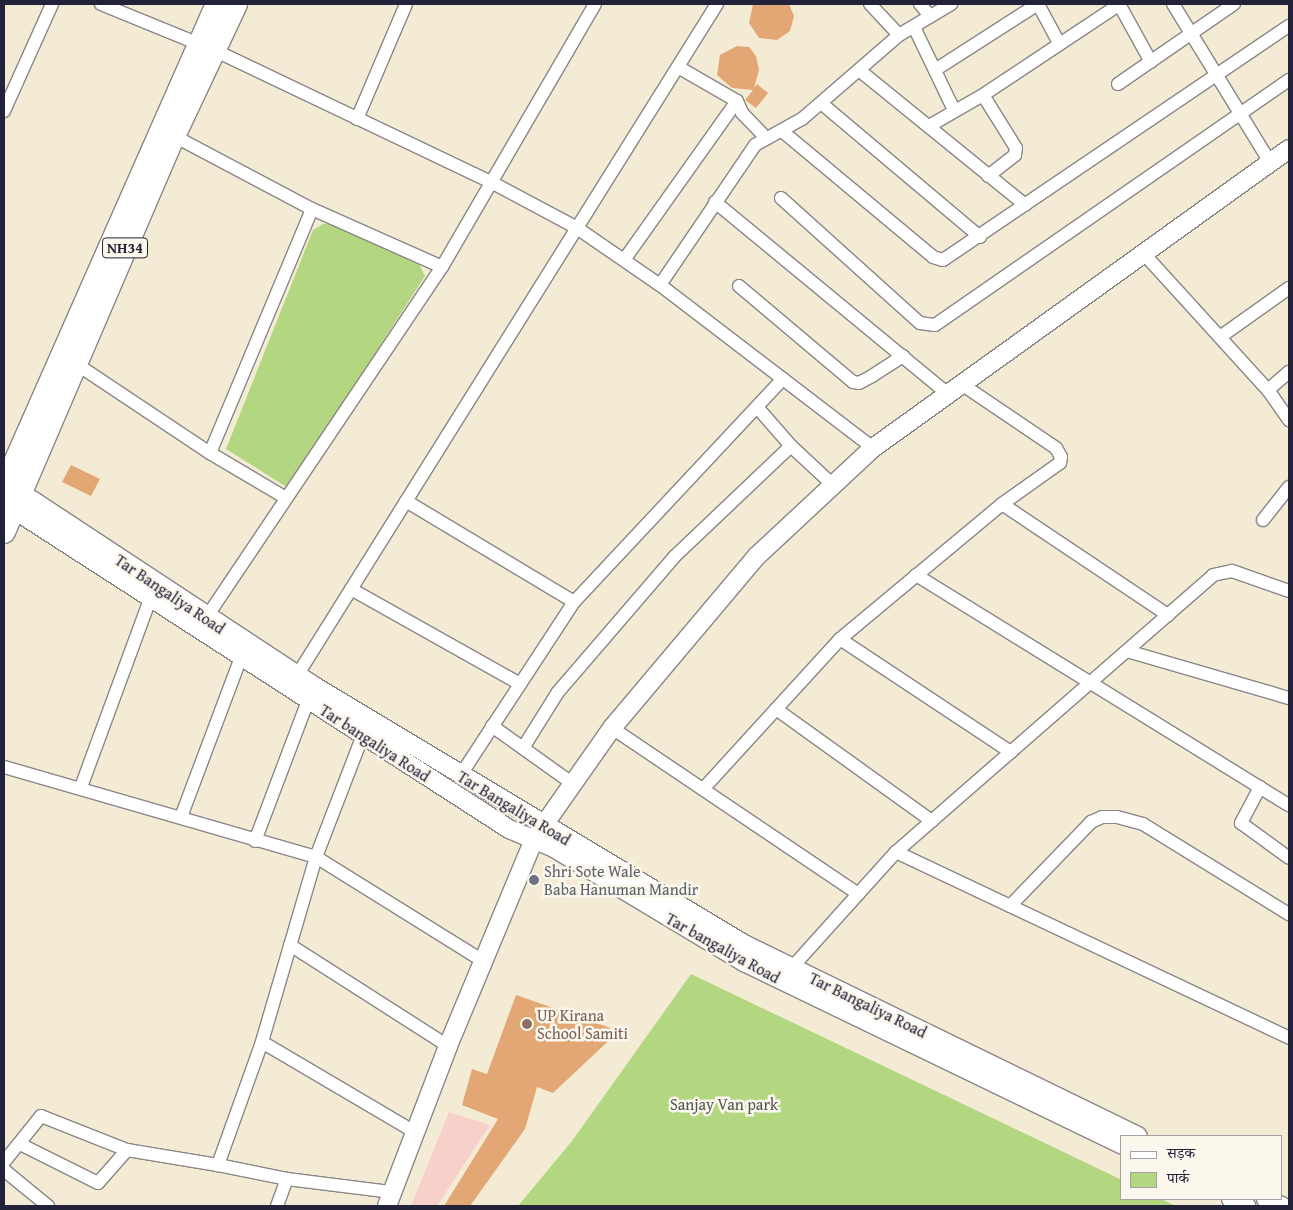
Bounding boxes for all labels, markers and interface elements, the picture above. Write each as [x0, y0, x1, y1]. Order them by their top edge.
road number: NH34 [101, 236, 149, 260]
street label: Tar Bangaliya Road [111, 550, 229, 638]
street label: Tar bangaliya Road [316, 700, 434, 786]
street label: Tar Bangaliya Road [454, 767, 574, 849]
place label: Shri Sote Wale Baba Hanuman Mandir [544, 861, 698, 899]
marker: Shri Sote Wale Baba Hanuman Mandir [528, 874, 540, 886]
street label: Tar bangaliya Road [663, 909, 783, 987]
street label: Tar Bangaliya Road [806, 968, 930, 1042]
place label: UP Kirana School Samiti [537, 1005, 628, 1043]
marker: UP Kirana School Samiti [521, 1018, 533, 1030]
park label: Sanjay Van park [670, 1094, 778, 1114]
legend [1120, 1135, 1283, 1200]
text: सड़क [1167, 1142, 1195, 1163]
text: पार्क [1167, 1167, 1189, 1188]

